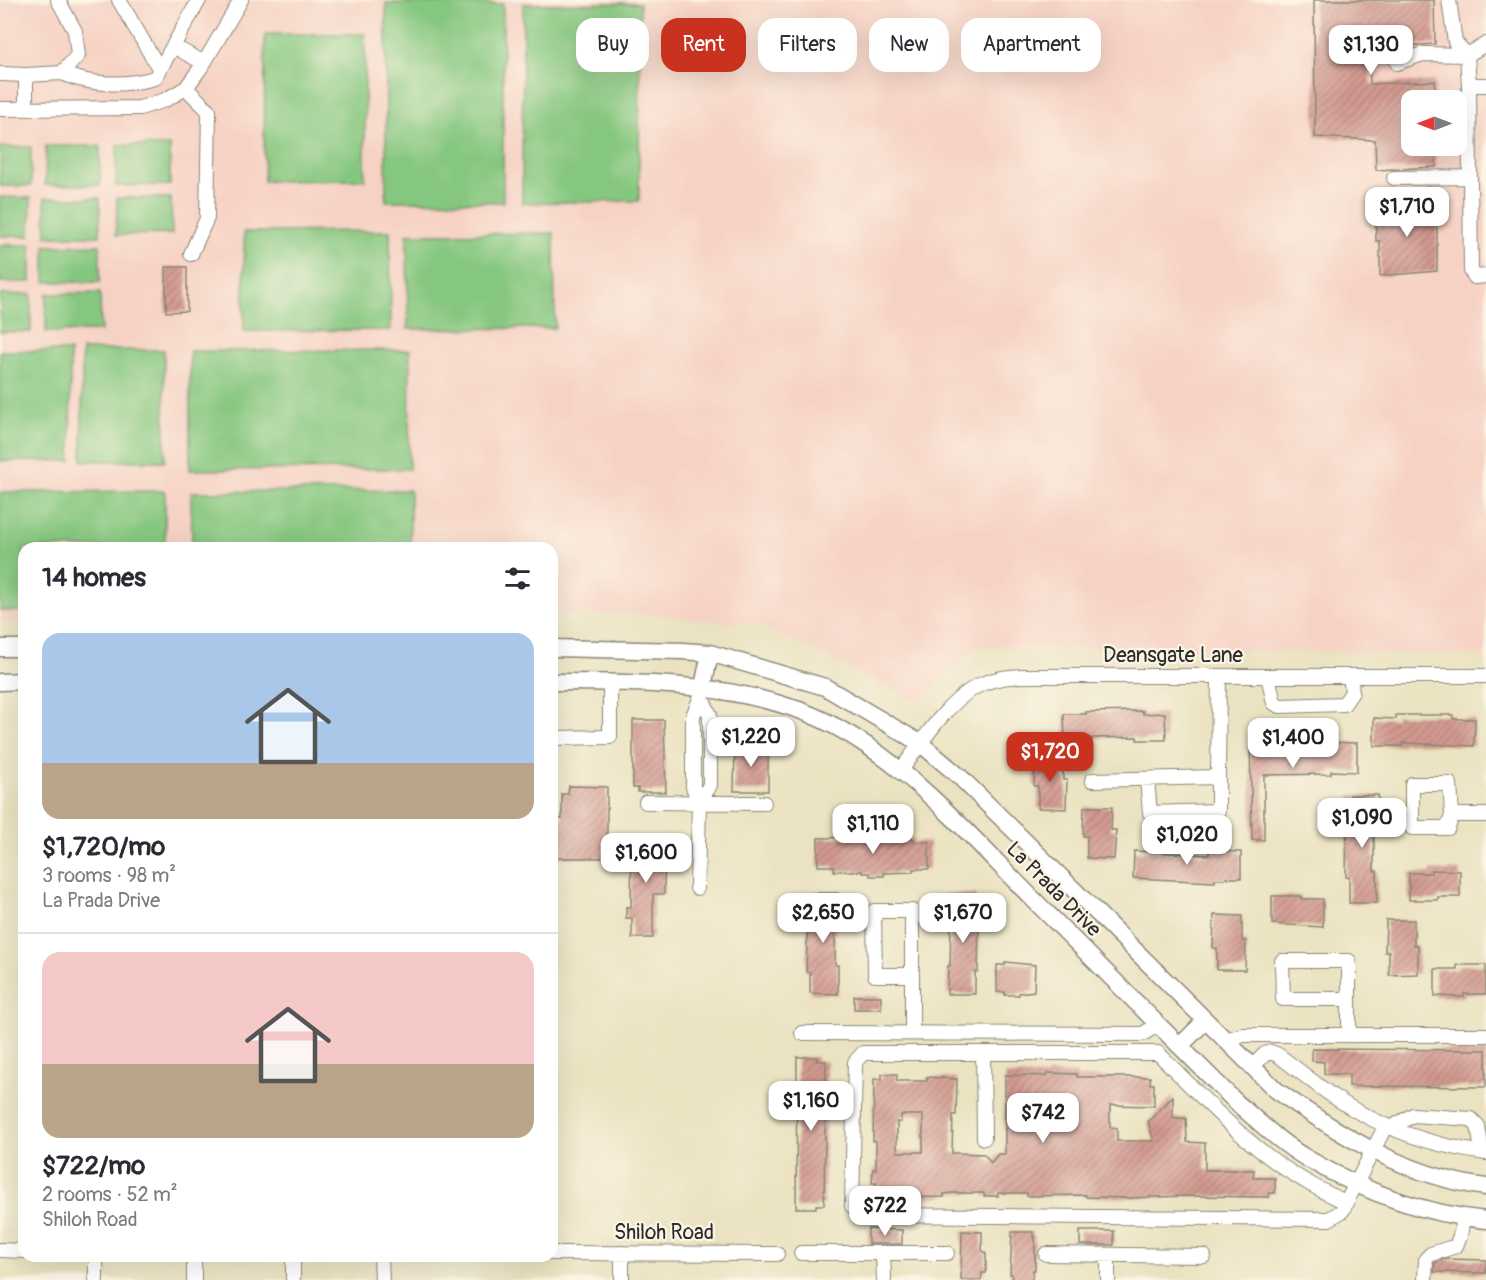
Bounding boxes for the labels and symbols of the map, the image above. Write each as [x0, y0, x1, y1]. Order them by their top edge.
pin: $1,130 [1322, 25, 1420, 76]
north arrow [1401, 90, 1467, 156]
pin: $1,710 [1358, 187, 1456, 238]
street label: Deansgate Lane [1103, 642, 1244, 669]
pin: $1,220 [702, 717, 800, 768]
pin: $1,400 [1244, 718, 1342, 769]
pin: $1,720 [1001, 732, 1099, 783]
pin: $1,090 [1313, 798, 1411, 849]
pin: $1,110 [824, 804, 922, 855]
pin: $1,020 [1138, 815, 1236, 866]
pin: $1,600 [597, 833, 695, 884]
street label: La Prada Drive [1000, 836, 1108, 943]
pin: $2,650 [774, 893, 872, 944]
pin: $1,670 [914, 893, 1012, 944]
pin: $1,160 [762, 1081, 860, 1132]
pin: $742 [1007, 1093, 1079, 1144]
pin: $722 [849, 1186, 921, 1237]
street label: Shiloh Road [614, 1219, 714, 1246]

